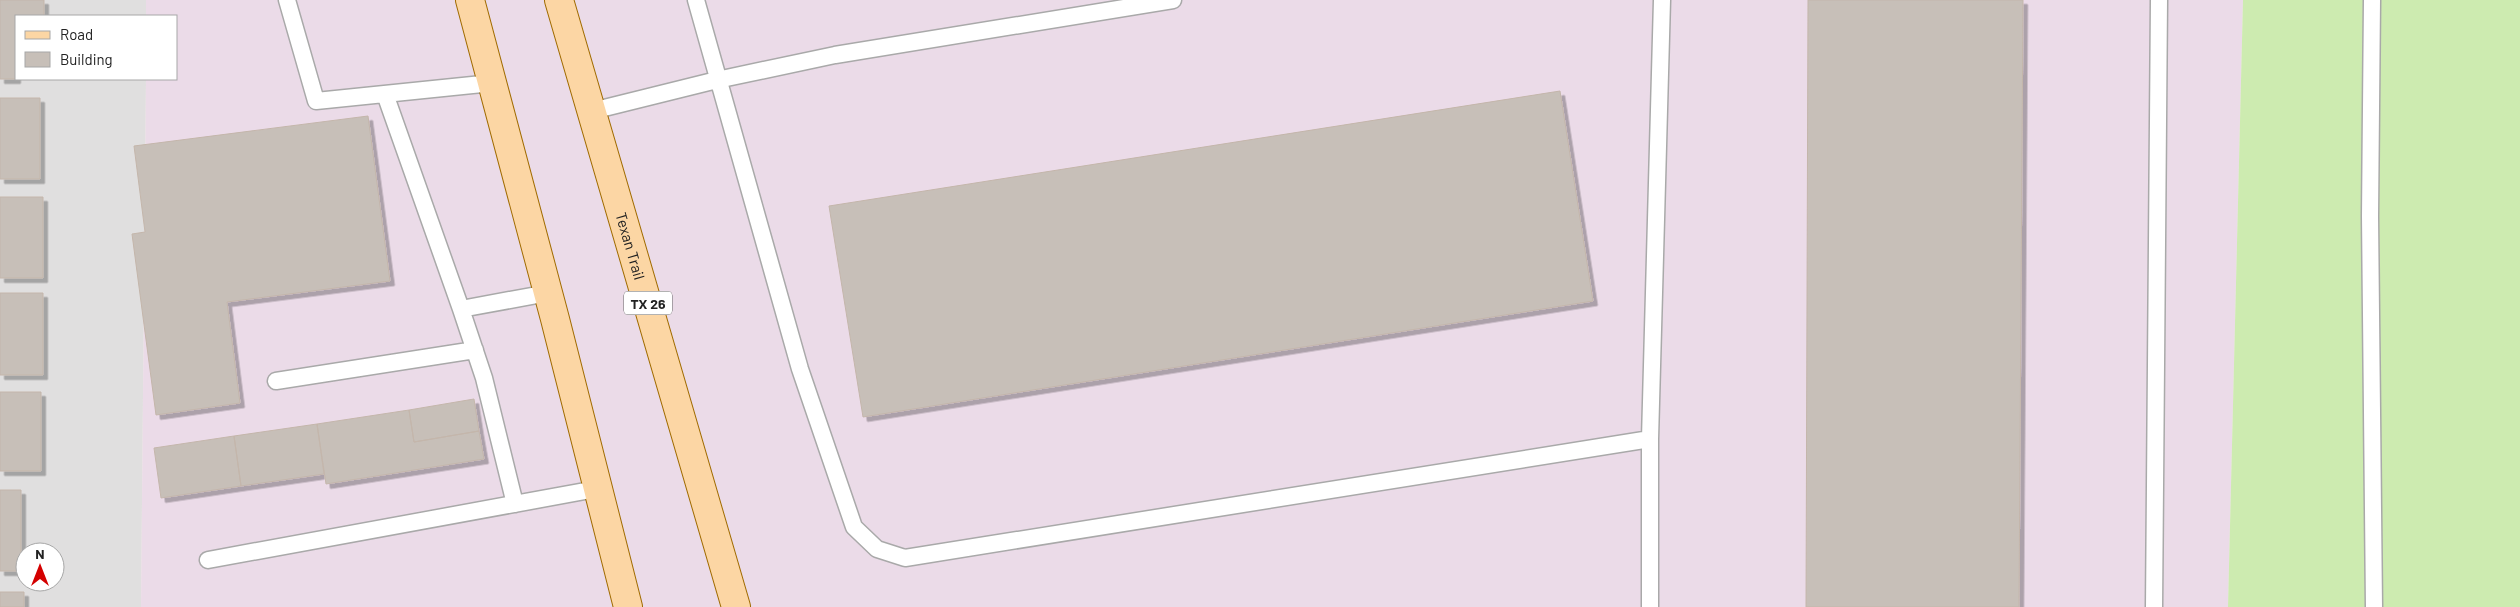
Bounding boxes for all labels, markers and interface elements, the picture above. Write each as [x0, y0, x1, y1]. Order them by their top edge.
legend [15, 15, 178, 80]
text: Road [60, 25, 93, 43]
text: Building [60, 50, 113, 68]
street label: Texan Trail [612, 210, 649, 282]
road number: TX 26 [624, 292, 672, 314]
north arrow [15, 542, 65, 592]
text: N [35, 545, 45, 562]

